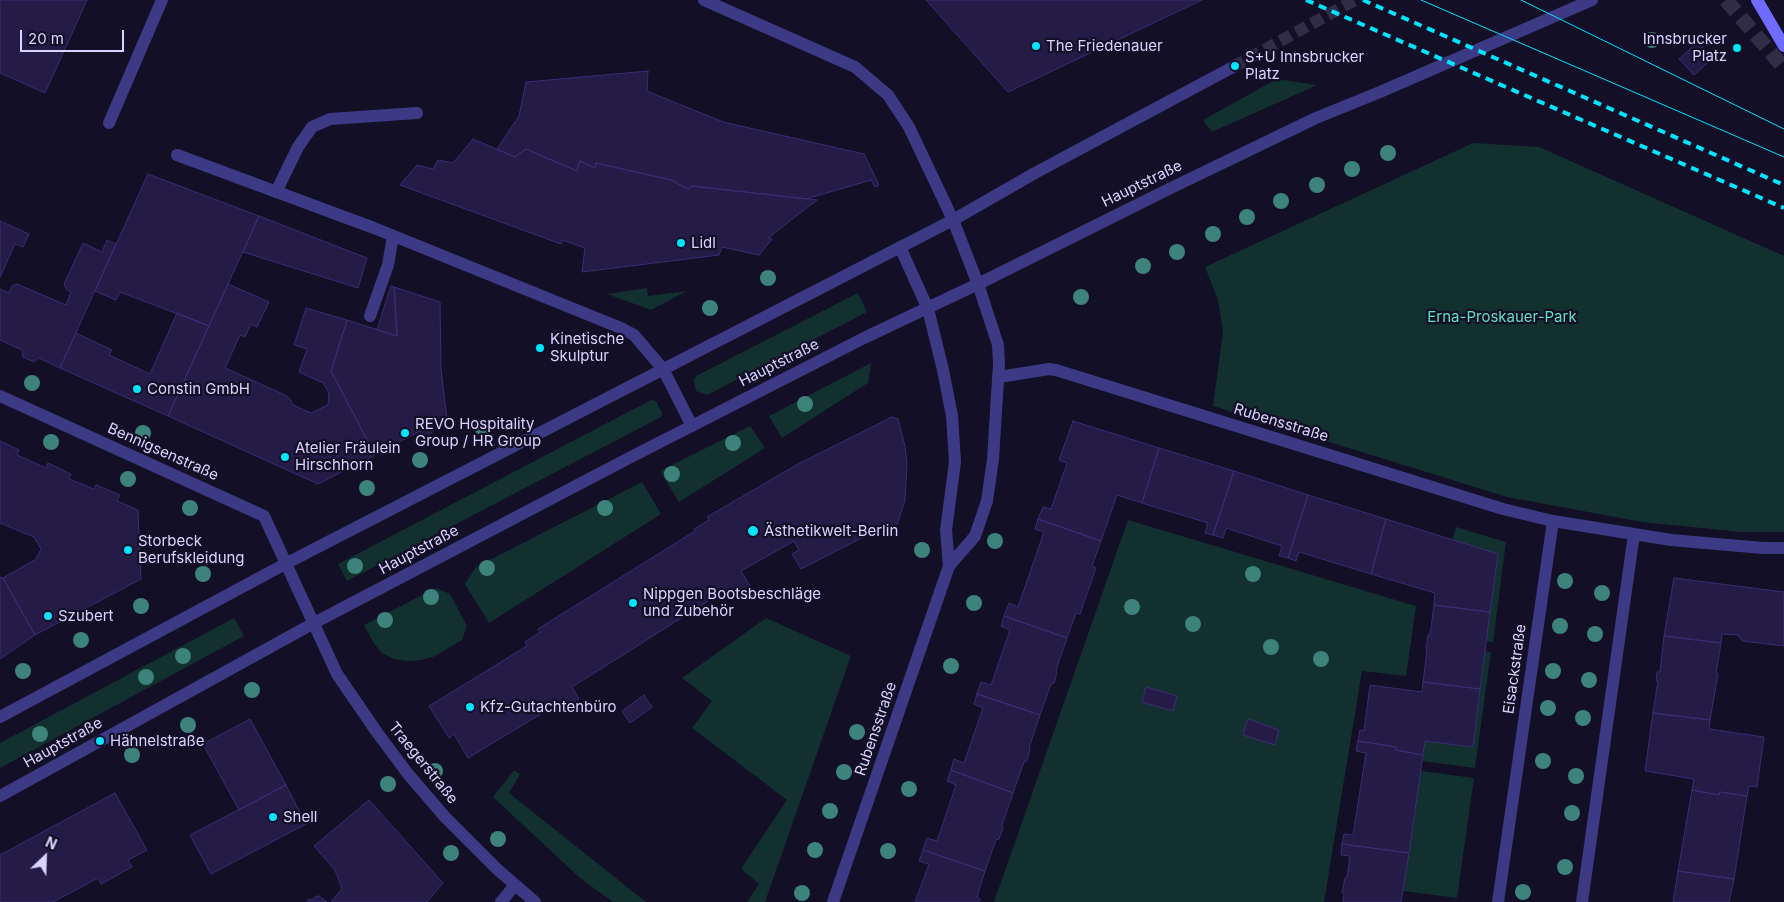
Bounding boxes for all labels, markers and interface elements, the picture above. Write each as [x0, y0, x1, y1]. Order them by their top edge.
scale bar [22, 20, 126, 52]
text: 20 m [28, 29, 64, 48]
place label: Innsbrucker Platz [1643, 30, 1727, 65]
place label: The Friedenauer [1046, 37, 1163, 55]
marker: The Friedenauer [1030, 40, 1042, 52]
marker: Innsbrucker Platz [1731, 42, 1743, 54]
place label: S+U Innsbrucker Platz [1245, 48, 1364, 83]
marker: S+U Innsbrucker Platz [1229, 60, 1241, 72]
street label: Hauptstraße [1099, 157, 1185, 211]
place label: Lidl [691, 234, 716, 252]
marker: Lidl [675, 237, 687, 249]
park label: Erna-Proskauer-Park [1427, 308, 1577, 326]
place label: Kinetische Skulptur [550, 330, 624, 365]
street label: Hauptstraße [736, 335, 822, 391]
marker: Kinetische Skulptur [534, 342, 546, 354]
place label: Constin GmbH [147, 380, 250, 398]
marker: Constin GmbH [131, 383, 143, 395]
street label: Rubensstraße [1231, 400, 1331, 446]
place label: REVO Hospitality Group / HR Group [415, 415, 541, 450]
street label: Bennigsenstraße [105, 419, 221, 485]
marker: REVO Hospitality Group / HR Group [399, 427, 411, 439]
place label: Atelier Fräulein Hirschhorn [295, 439, 401, 474]
marker: Atelier Fräulein Hirschhorn [279, 451, 291, 463]
street label: Hauptstraße [376, 522, 462, 578]
place label: Ästhetikwelt-Berlin [764, 522, 898, 540]
marker: Ästhetikwelt-Berlin [746, 524, 760, 538]
place label: Storbeck Berufskleidung [138, 532, 245, 567]
marker: Storbeck Berufskleidung [122, 544, 134, 556]
place label: Nippgen Bootsbeschläge und Zubehör [643, 585, 821, 620]
marker: Nippgen Bootsbeschläge und Zubehör [627, 597, 639, 609]
place label: Szubert [58, 607, 113, 625]
marker: Szubert [42, 610, 54, 622]
street label: Eisackstraße [1500, 623, 1530, 715]
street label: Rubensstraße [852, 680, 900, 778]
place label: Kfz-Gutachtenbüro [480, 698, 617, 716]
marker: Kfz-Gutachtenbüro [464, 701, 476, 713]
street label: Hauptstraße [20, 714, 106, 772]
street label: Traegerstraße [385, 718, 461, 808]
place label: Hähnelstraße [110, 732, 205, 750]
marker: Hähnelstraße [94, 735, 106, 747]
place label: Shell [283, 808, 318, 826]
marker: Shell [267, 811, 279, 823]
north arrow [20, 832, 70, 882]
text: N [43, 833, 60, 853]

